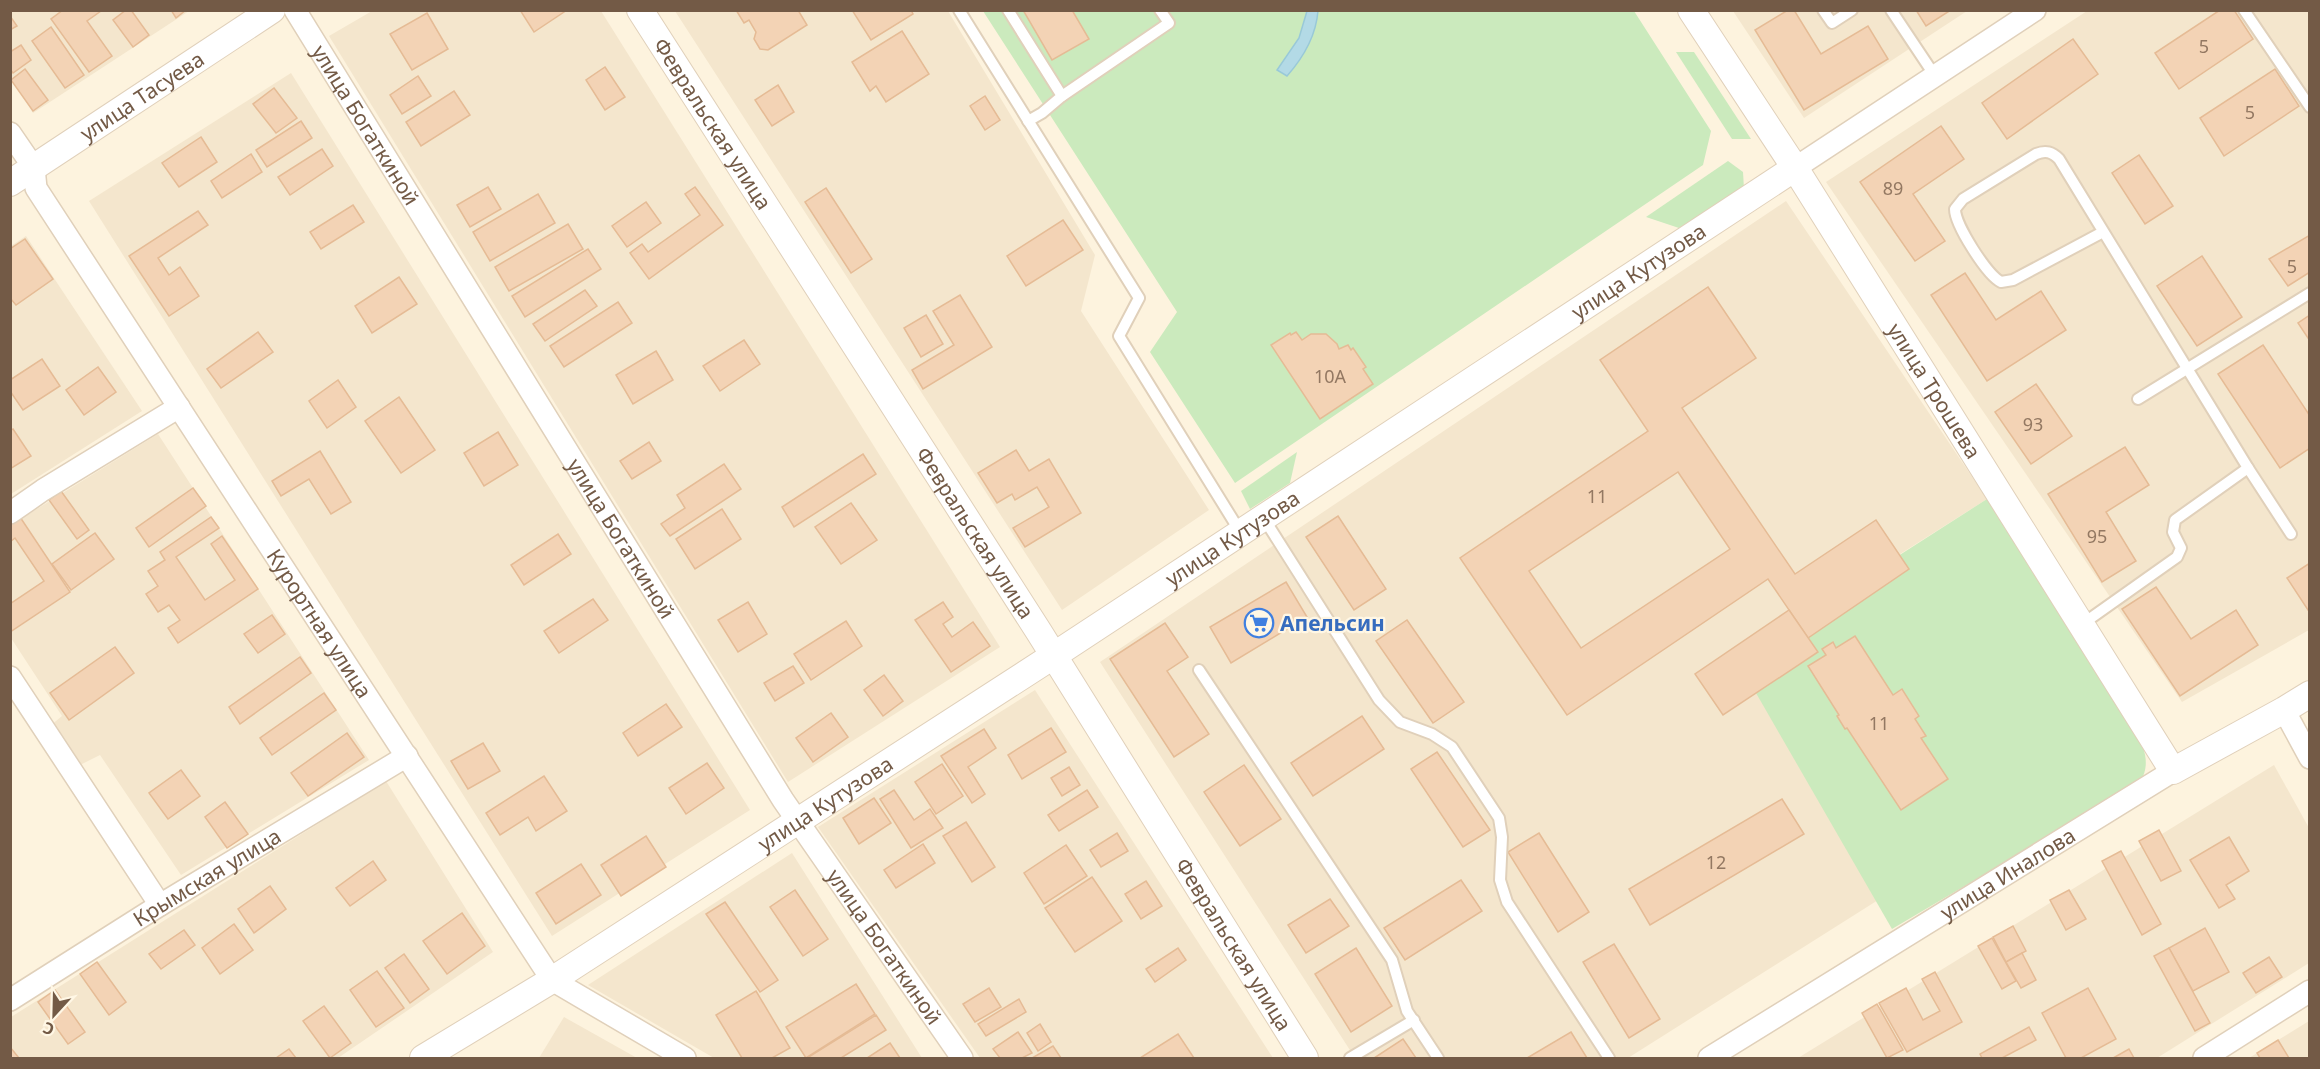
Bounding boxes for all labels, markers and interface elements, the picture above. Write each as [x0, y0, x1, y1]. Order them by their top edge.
street label: Февральская улица [647, 32, 778, 215]
house number: 5 [2199, 34, 2209, 58]
street label: улица Богаткиной [306, 39, 426, 210]
street label: улица Тасуева [74, 45, 209, 147]
house number: 5 [2245, 100, 2255, 124]
house number: 89 [1883, 176, 1903, 200]
street label: улица Кутузова [1566, 217, 1711, 325]
house number: 5 [2287, 254, 2297, 278]
street label: улица Трошева [1882, 317, 1988, 464]
house number: 10А [1314, 364, 1347, 388]
house number: 93 [2023, 412, 2043, 436]
street label: Февральская улица [910, 441, 1041, 624]
street label: улица Богаткиной [561, 453, 681, 624]
street label: улица Кутузова [1160, 484, 1305, 592]
house number: 11 [1587, 484, 1607, 508]
house number: 95 [2087, 524, 2107, 548]
street label: Курортная улица [261, 543, 379, 703]
supermarket icon: Апельсин [1243, 607, 1275, 639]
place label: Апельсин [1280, 609, 1385, 637]
house number: 11 [1869, 711, 1889, 735]
street label: улица Кутузова [752, 749, 898, 857]
street label: улица Иналова [1935, 821, 2080, 926]
street label: Крымская улица [128, 822, 286, 933]
house number: 12 [1706, 850, 1726, 874]
street label: Февральская улица [1169, 852, 1298, 1036]
street label: улица Богаткиной [821, 863, 949, 1030]
north arrow [24, 985, 84, 1045]
text: С [39, 1017, 57, 1041]

